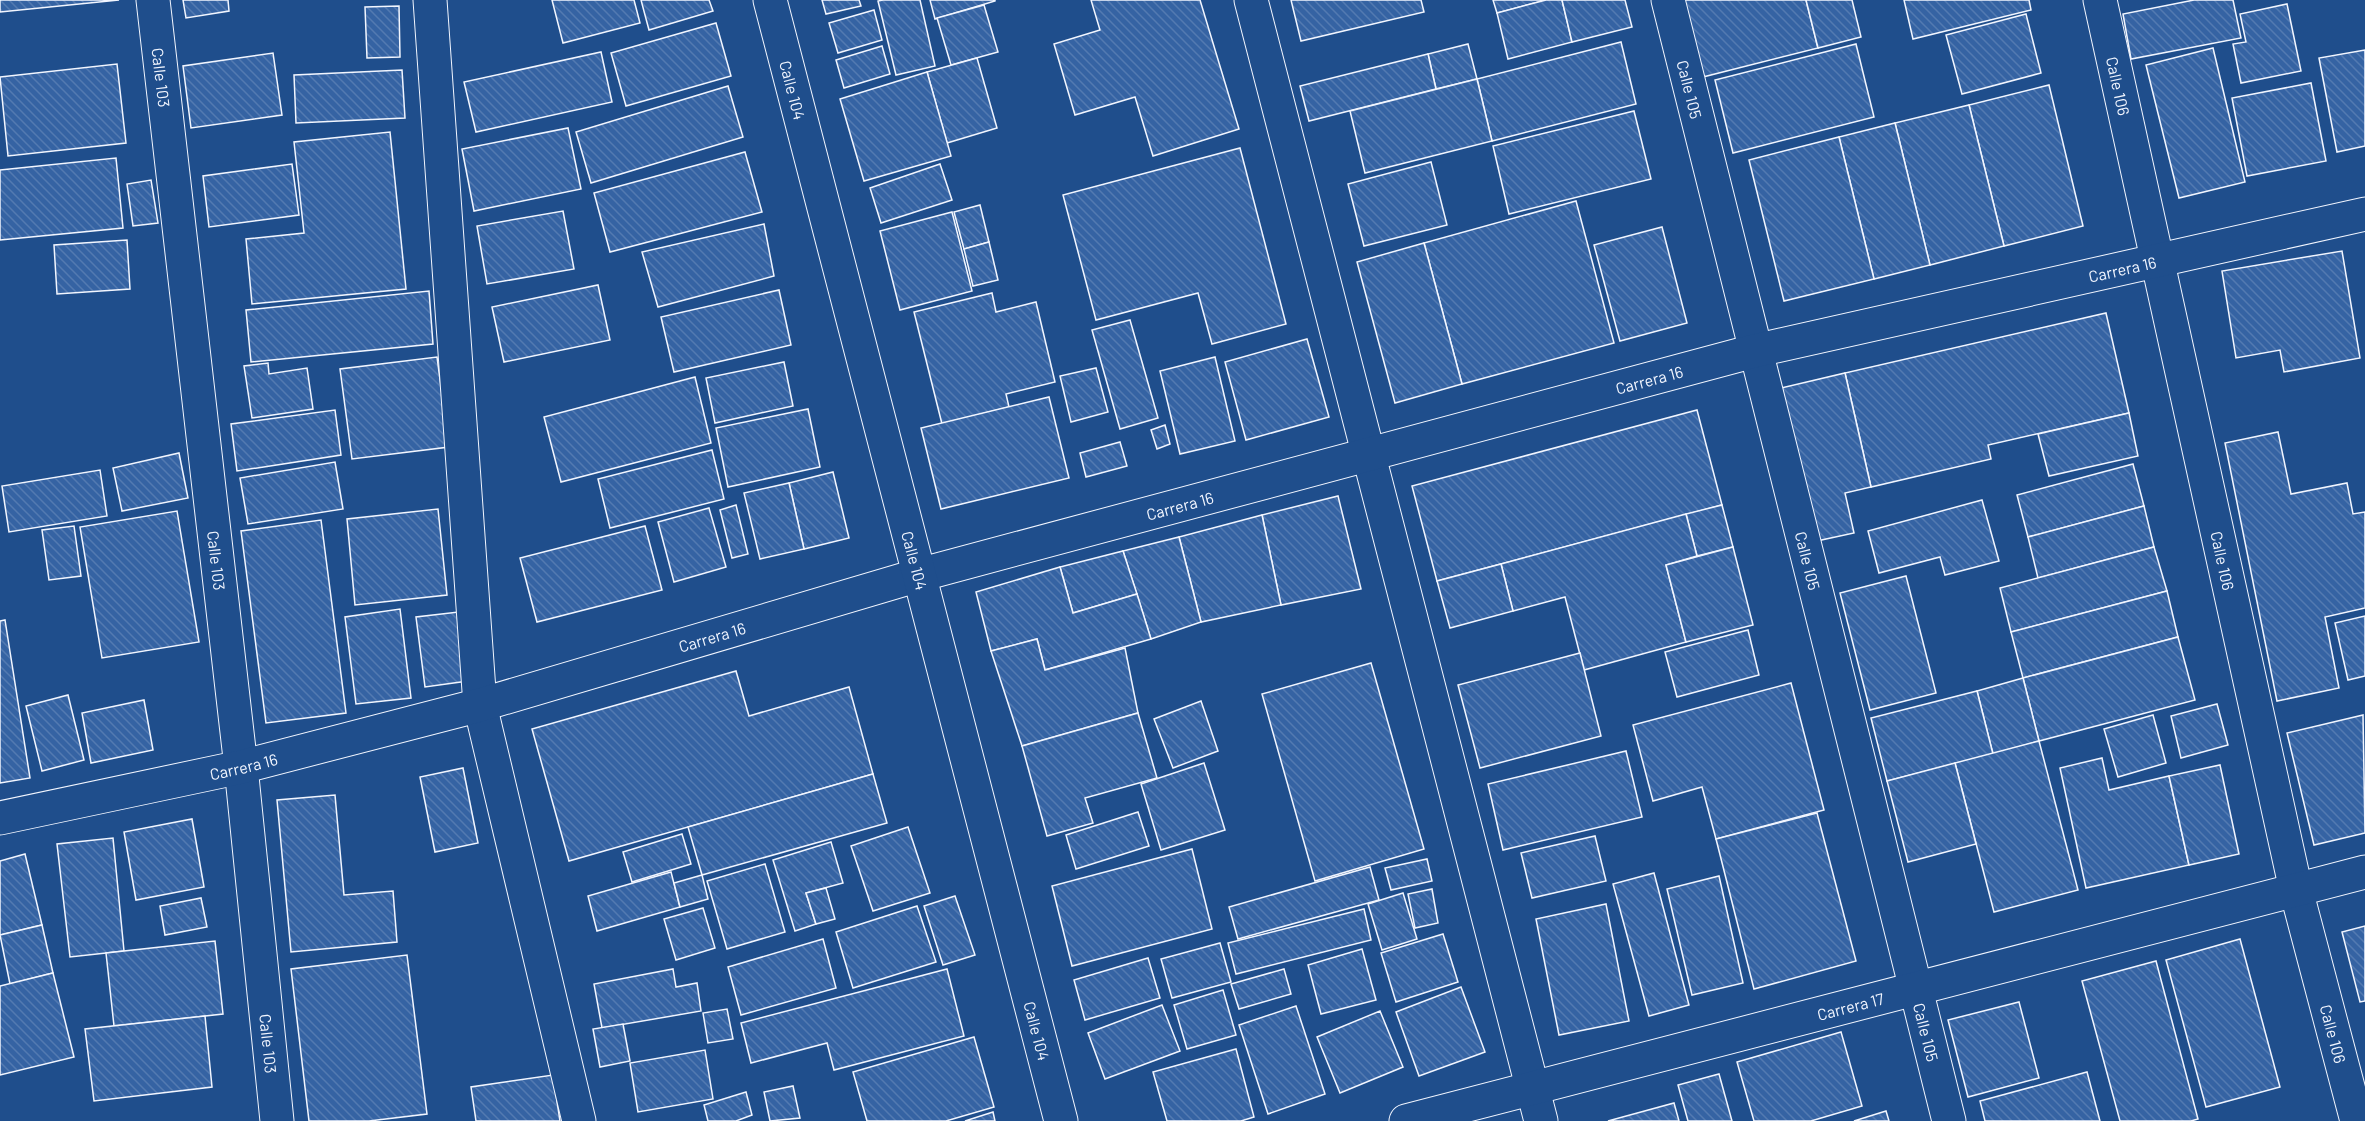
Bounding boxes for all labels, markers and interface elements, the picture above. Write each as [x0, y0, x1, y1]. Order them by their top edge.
street label: Calle 103 [149, 47, 175, 108]
street label: Calle 106 [2103, 55, 2135, 117]
street label: Calle 104 [777, 58, 810, 122]
street label: Calle 105 [1674, 58, 1707, 121]
street label: Carrera 16 [2087, 252, 2158, 285]
street label: Carrera 16 [1613, 361, 1685, 397]
street label: Carrera 16 [1144, 487, 1215, 523]
street label: Calle 104 [899, 529, 932, 592]
street label: Calle 105 [1792, 529, 1825, 592]
street label: Calle 106 [2208, 529, 2239, 592]
street label: Calle 103 [204, 530, 230, 591]
street label: Carrera 16 [676, 617, 748, 655]
street label: Carrera 16 [208, 748, 279, 783]
street label: Carrera 17 [1815, 988, 1886, 1023]
street label: Calle 104 [1021, 999, 1054, 1062]
street label: Calle 105 [1910, 1001, 1943, 1063]
street label: Calle 106 [2317, 1002, 2351, 1065]
street label: Calle 103 [257, 1013, 282, 1074]

